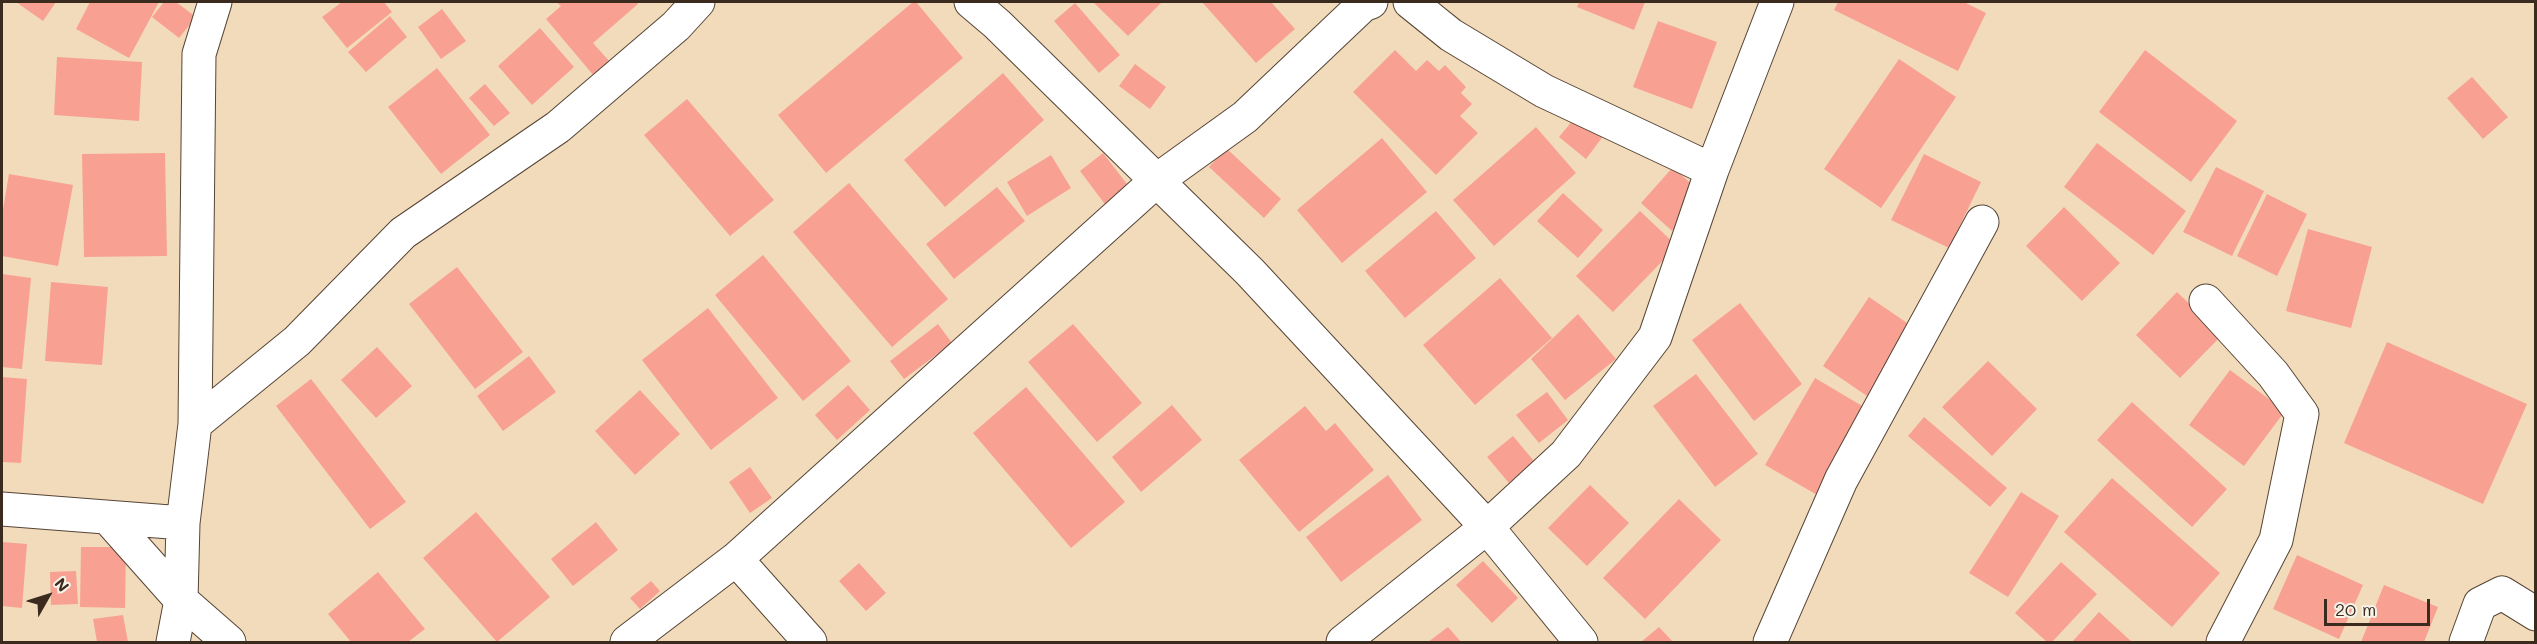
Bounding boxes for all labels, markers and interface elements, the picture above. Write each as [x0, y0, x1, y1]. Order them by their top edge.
north arrow [18, 566, 78, 626]
text: N [50, 573, 74, 596]
scale bar [2327, 587, 2434, 625]
text: 20 m [2335, 597, 2376, 621]

